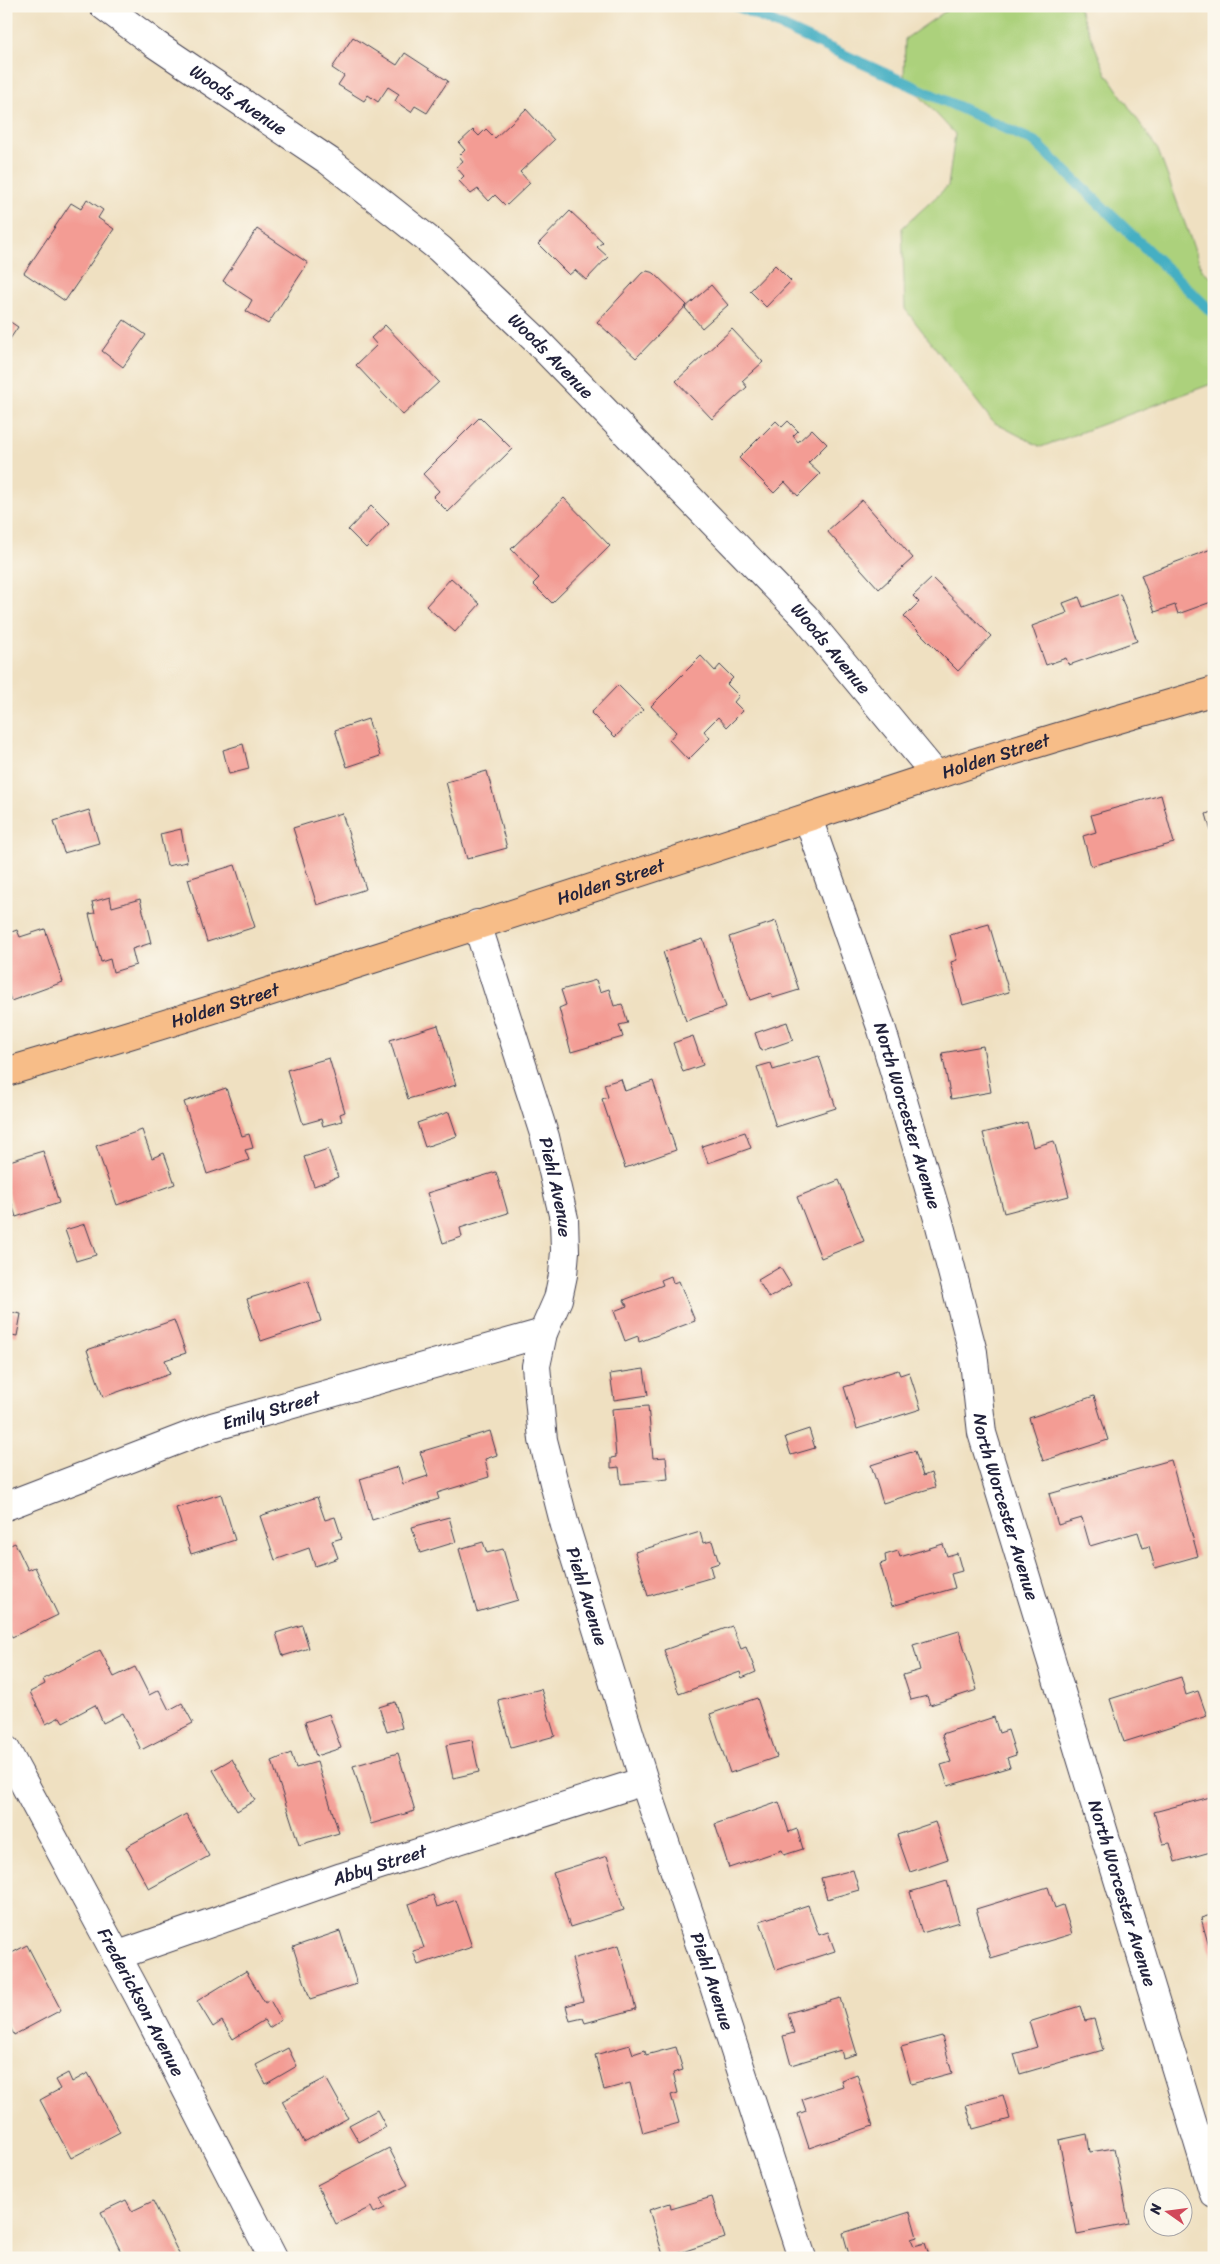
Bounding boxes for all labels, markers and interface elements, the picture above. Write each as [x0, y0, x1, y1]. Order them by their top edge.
street label: Woods Avenue [183, 55, 294, 145]
street label: Woods Avenue [500, 305, 602, 407]
street label: Woods Avenue [783, 595, 879, 702]
street label: Holden Street [937, 724, 1055, 788]
street label: Holden Street [553, 849, 670, 914]
street label: Holden Street [167, 973, 284, 1037]
street label: North Worcester Avenue [864, 1018, 950, 1213]
street label: Piehl Avenue [530, 1134, 581, 1238]
street label: Emily Street [218, 1381, 324, 1439]
street label: North Worcester Avenue [964, 1412, 1048, 1604]
street label: Piehl Avenue [557, 1543, 617, 1650]
street label: North Worcester Avenue [1079, 1796, 1166, 1991]
street label: Abby Street [327, 1835, 432, 1895]
street label: Frederickson Avenue [88, 1921, 193, 2083]
street label: Piehl Avenue [681, 1928, 743, 2035]
north arrow [1142, 2186, 1192, 2236]
text: N [1142, 2201, 1169, 2218]

